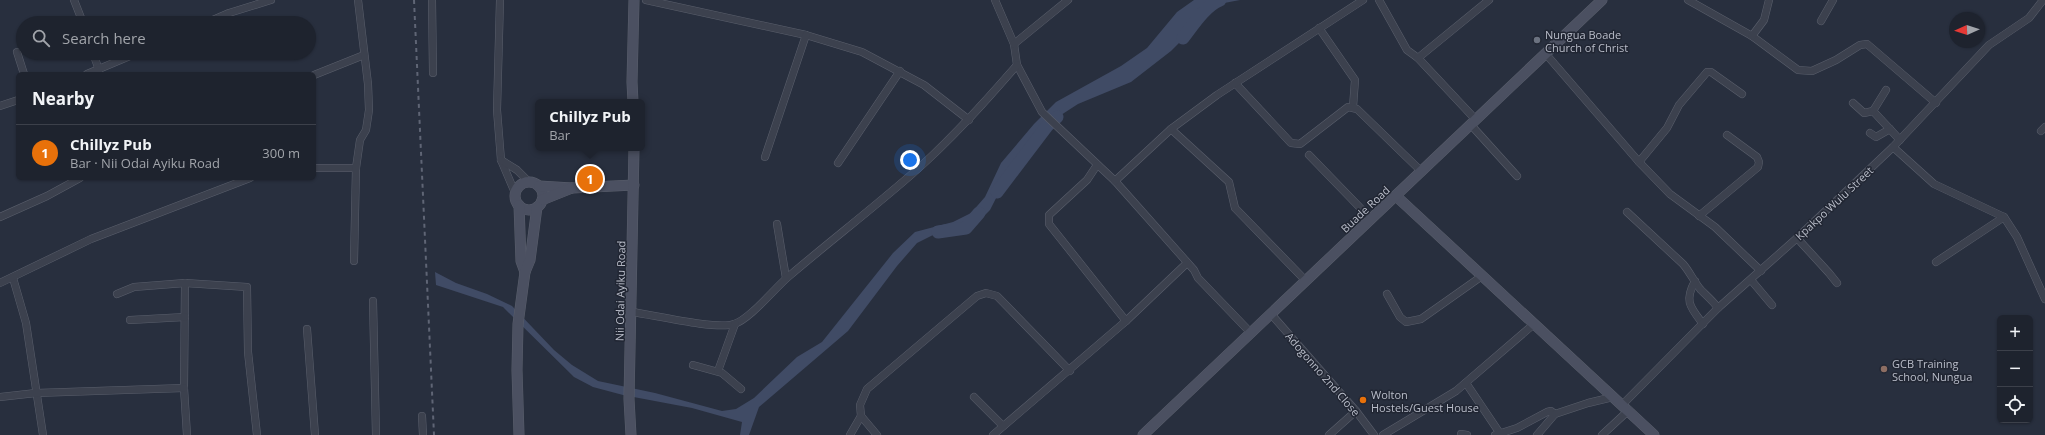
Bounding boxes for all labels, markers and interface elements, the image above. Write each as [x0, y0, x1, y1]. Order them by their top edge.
north arrow [1949, 12, 1985, 48]
search box [16, 16, 316, 60]
icon: search [30, 27, 52, 49]
place label: Nungua Boade Church of Christ [1545, 27, 1628, 55]
text: Search here [62, 28, 146, 48]
marker: Nungua Boade Church of Christ [1532, 35, 1542, 45]
text: Nearby [32, 87, 94, 110]
popup [535, 99, 645, 151]
text: Chillyz Pub [549, 106, 631, 126]
text: Bar [549, 126, 570, 144]
text: Chillyz Pub [70, 134, 152, 154]
text: 1 [41, 144, 49, 162]
text: 300 m [262, 144, 300, 162]
your location [900, 150, 920, 170]
text: Bar · Nii Odai Ayiku Road [70, 154, 220, 172]
street label: Kpakpo Wulu Street [1792, 163, 1876, 243]
pin: 1 [577, 164, 603, 194]
street label: Buade Road [1337, 182, 1393, 236]
street label: Nii Odai Ayiku Road [612, 241, 628, 341]
map controls [1997, 315, 2033, 423]
button: + [1997, 315, 2033, 351]
street label: Adogonno 2nd Close [1282, 329, 1364, 419]
button: − [1997, 351, 2033, 387]
place label: GCB Training School, Nungua [1892, 356, 1972, 384]
marker: GCB Training School, Nungua [1879, 364, 1889, 374]
place label: Wolton Hostels/Guest House [1371, 387, 1479, 415]
button: locate [1997, 387, 2033, 423]
marker: Wolton Hostels/Guest House [1358, 395, 1368, 405]

